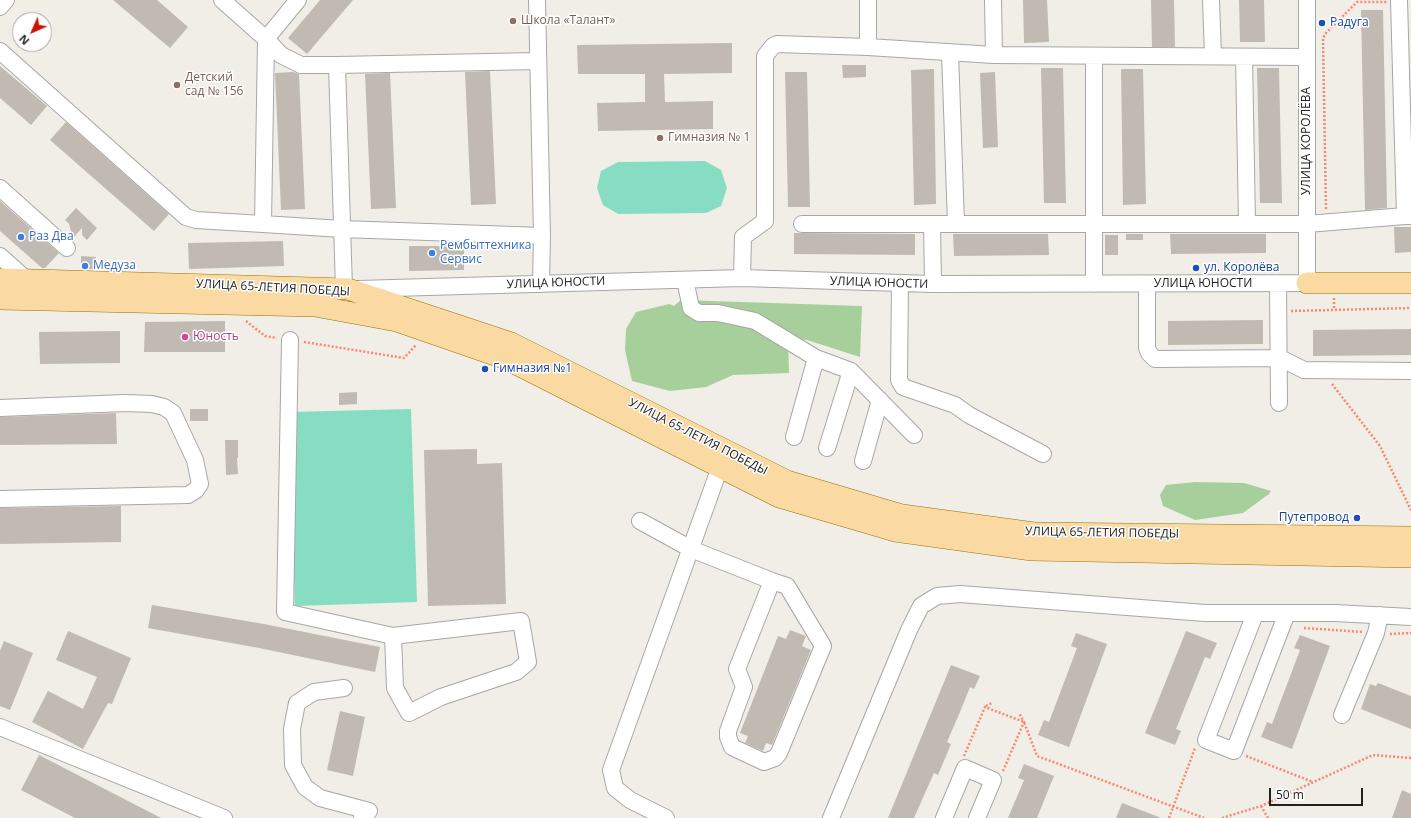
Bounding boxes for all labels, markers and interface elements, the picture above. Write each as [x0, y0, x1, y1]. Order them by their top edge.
north arrow [12, 12, 52, 52]
place label: Школа «Талант» [521, 14, 615, 28]
marker: Школа «Талант» [508, 16, 518, 26]
place label: Радуга [1330, 16, 1369, 30]
marker: Радуга [1317, 18, 1327, 28]
text: N [15, 32, 32, 49]
place label: Детский сад № 156 [185, 71, 243, 99]
marker: Детский сад № 156 [172, 80, 182, 90]
street label: УЛИЦА КОРОЛЁВА [1300, 87, 1314, 195]
place label: Гимназия № 1 [668, 131, 750, 145]
marker: Гимназия № 1 [655, 133, 665, 143]
place label: Раз Два [29, 230, 74, 244]
marker: Раз Два [16, 232, 26, 242]
place label: Рембыттехника Сервис [440, 239, 532, 267]
marker: Рембыттехника Сервис [427, 248, 437, 258]
place label: Медуза [93, 259, 136, 273]
marker: Медуза [80, 261, 90, 271]
place label: ул. Королёва [1204, 261, 1279, 275]
marker: ул. Королёва [1191, 263, 1201, 273]
street label: УЛИЦА ЮНОСТИ [506, 274, 606, 292]
street label: УЛИЦА ЮНОСТИ [829, 274, 929, 292]
street label: УЛИЦА 65-ЛЕТИЯ ПОБЕДЫ [196, 277, 350, 299]
street label: УЛИЦА ЮНОСТИ [1154, 277, 1252, 291]
place label: Юность [193, 330, 239, 344]
marker: Юность [180, 332, 190, 342]
place label: Гимназия №1 [493, 362, 572, 376]
marker: Гимназия №1 [480, 364, 490, 374]
street label: УЛИЦА 65-ЛЕТИЯ ПОБЕДЫ [626, 396, 770, 478]
place label: Путепровод [1279, 511, 1349, 525]
marker: Путепровод [1352, 513, 1362, 523]
street label: УЛИЦА 65-ЛЕТИЯ ПОБЕДЫ [1025, 524, 1179, 542]
scale bar [1271, 780, 1365, 806]
text: 50 m [1276, 786, 1304, 803]

